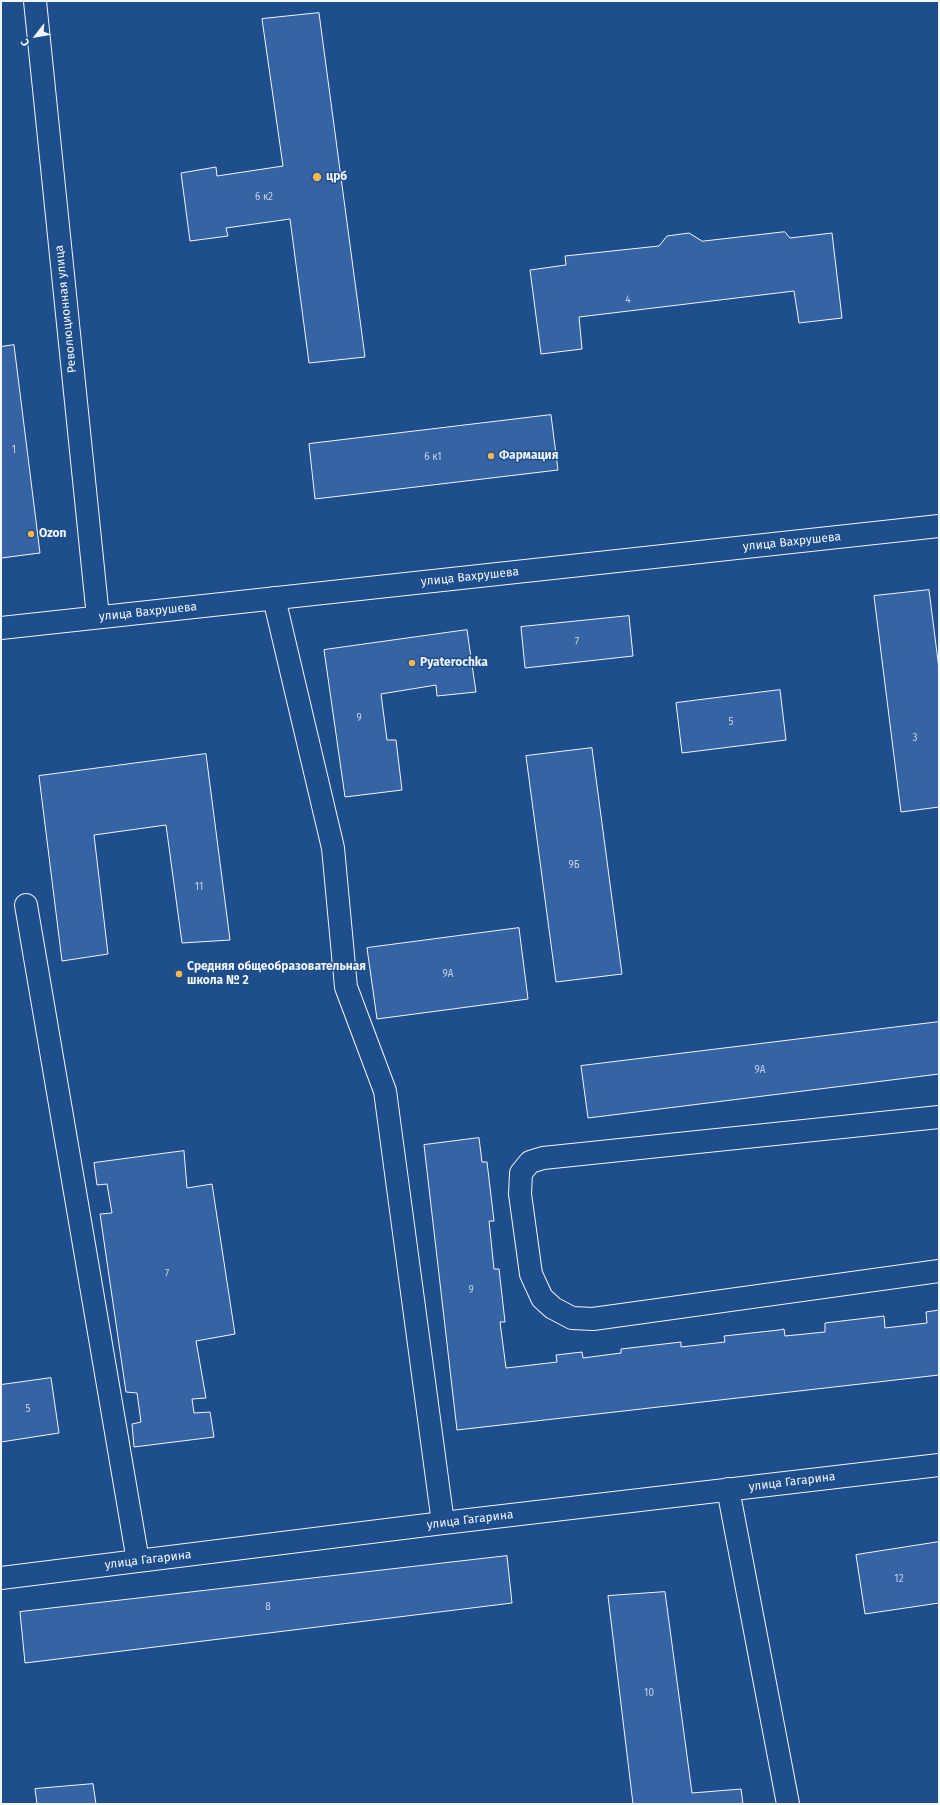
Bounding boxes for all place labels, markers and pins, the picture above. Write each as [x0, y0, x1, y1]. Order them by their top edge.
place label: црб [326, 170, 347, 184]
marker: црб [311, 171, 323, 183]
place label: Фармация [499, 449, 558, 463]
marker: Фармация [486, 451, 496, 461]
place label: Ozon [39, 527, 67, 541]
marker: Ozon [26, 529, 36, 539]
place label: Pyaterochka [420, 656, 488, 670]
marker: Pyaterochka [407, 658, 417, 668]
place label: Средняя общеобразовательная школа № 2 [187, 960, 366, 988]
marker: Средняя общеобразовательная школа № 2 [174, 969, 184, 979]

